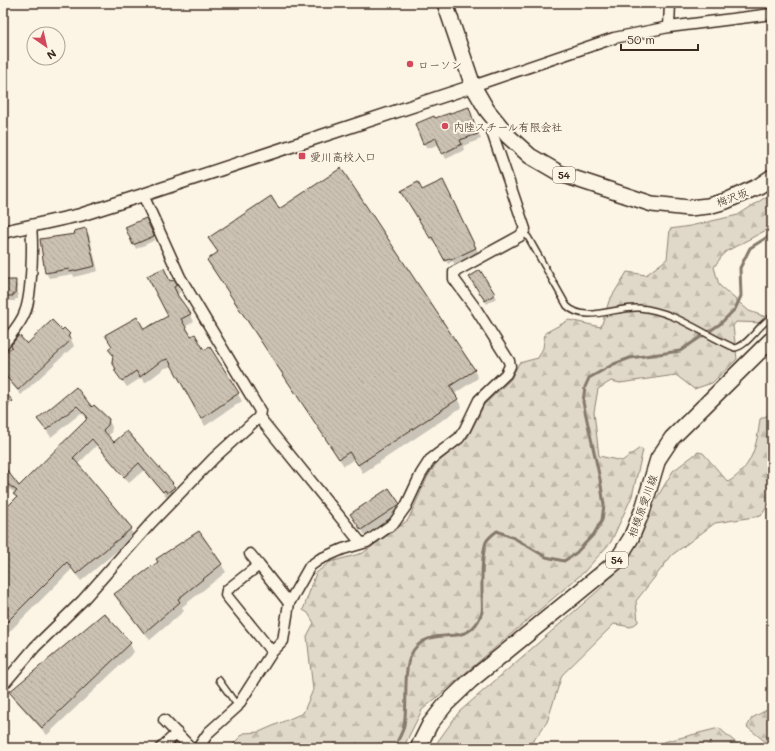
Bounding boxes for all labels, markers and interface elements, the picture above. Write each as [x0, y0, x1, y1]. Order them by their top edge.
north arrow [26, 26, 66, 66]
scale bar [621, 26, 698, 52]
text: 50 m [627, 31, 655, 47]
text: N [44, 46, 60, 63]
place label: ローソン [418, 57, 462, 72]
marker: ローソン [405, 59, 415, 69]
place label: 内陸スチール有限会社 [453, 119, 563, 134]
marker: 内陸スチール有限会社 [440, 121, 450, 131]
place label: 愛川高校入口 [310, 149, 376, 164]
marker: 愛川高校入口 [297, 151, 307, 161]
road number: 54 [553, 167, 575, 183]
street label: 梅沢坂 [714, 184, 750, 210]
street label: 相模原愛川線 [624, 472, 660, 540]
road number: 54 [606, 552, 628, 568]

